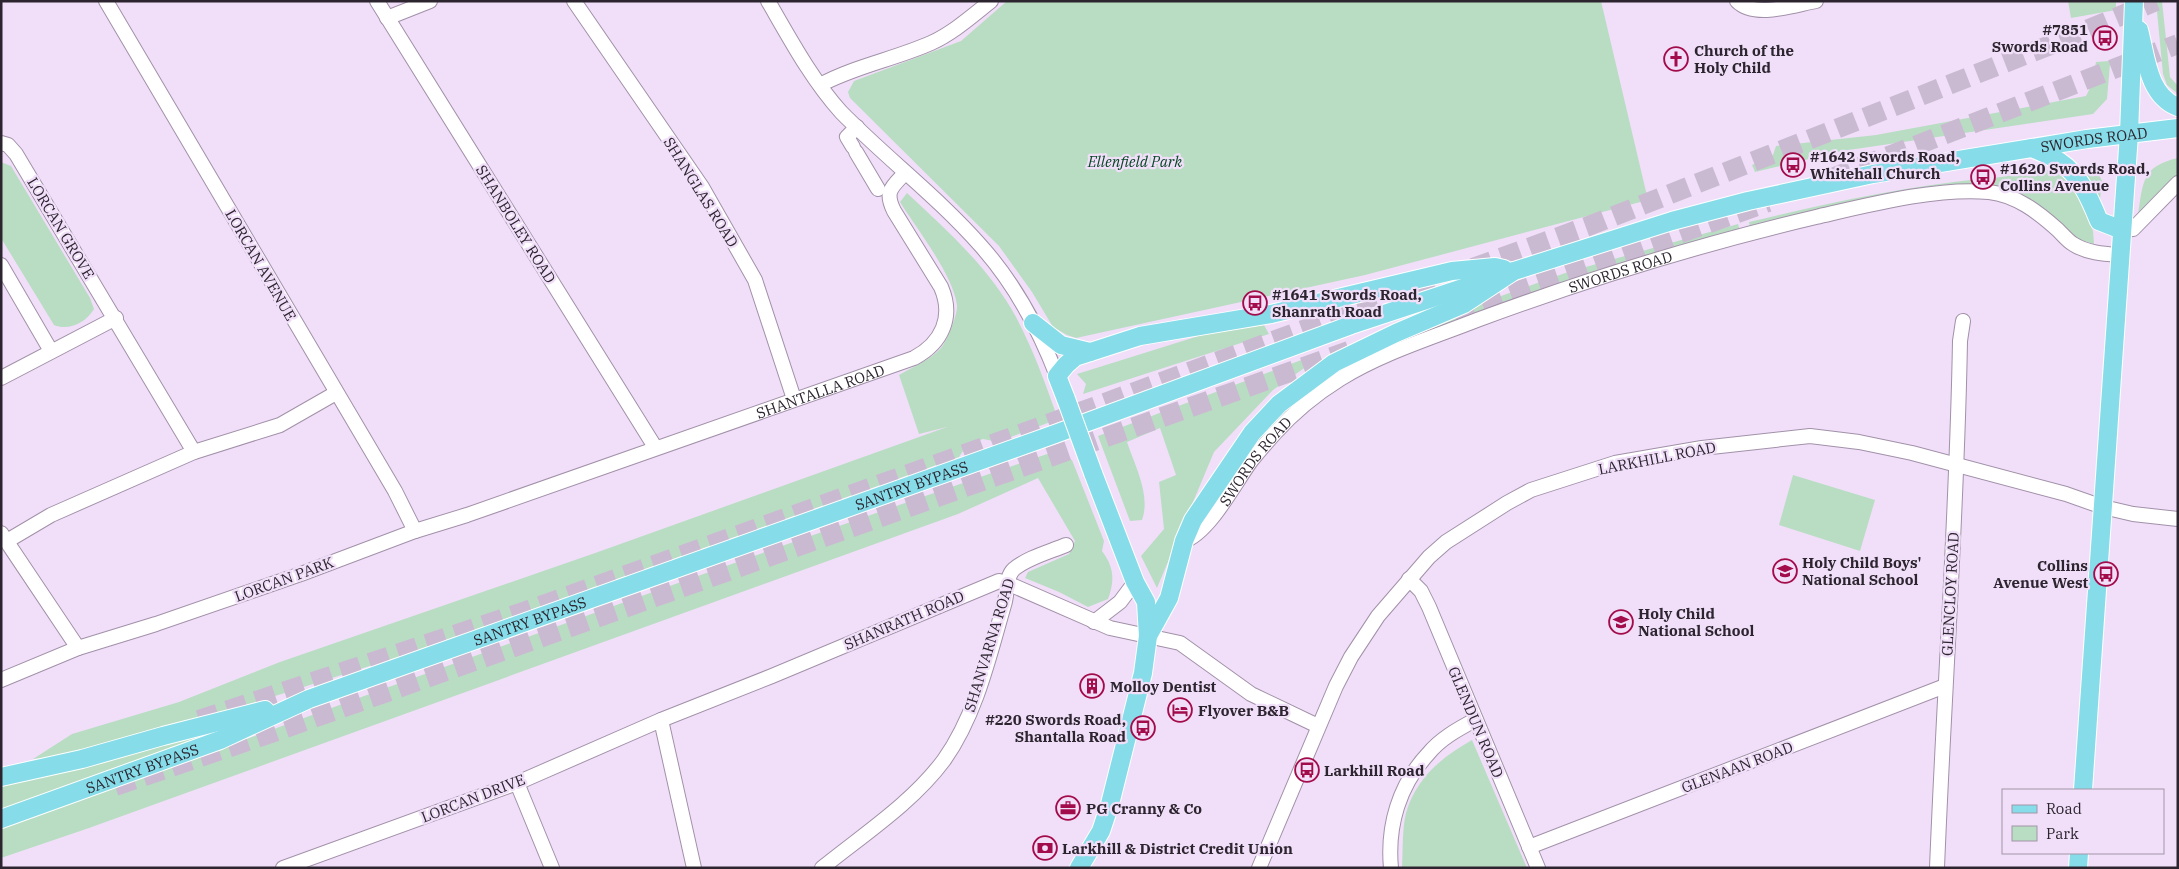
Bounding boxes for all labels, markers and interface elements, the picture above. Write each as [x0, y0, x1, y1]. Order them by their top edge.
place label: #7851 Swords Road [1992, 20, 2089, 56]
bus stop icon: #7851 Swords Road [2092, 25, 2118, 51]
place label: Church of the Holy Child [1694, 41, 1794, 77]
church icon: Church of the Holy Child [1663, 46, 1689, 72]
street label: SWORDS ROAD [2039, 122, 2148, 156]
street label: SHANGLAS ROAD [659, 133, 743, 251]
place label: #1642 Swords Road, Whitehall Church [1810, 147, 1960, 183]
park label: Ellenfield Park [1087, 152, 1182, 171]
bus stop icon: #1642 Swords Road, Whitehall Church [1780, 152, 1806, 178]
place label: #1620 Swords Road, Collins Avenue [2000, 159, 2150, 195]
street label: SHANBOLEY ROAD [472, 161, 560, 287]
bus stop icon: #1620 Swords Road, Collins Avenue [1970, 164, 1996, 190]
street label: LORCAN GROVE [23, 174, 99, 282]
street label: LORCAN AVENUE [221, 206, 301, 324]
street label: SWORDS ROAD [1566, 246, 1674, 297]
place label: #1641 Swords Road, Shanrath Road [1272, 285, 1422, 321]
bus stop icon: #1641 Swords Road, Shanrath Road [1242, 290, 1268, 316]
street label: SHANTALLA ROAD [753, 360, 887, 422]
street label: SWORDS ROAD [1215, 412, 1295, 509]
street label: LARKHILL ROAD [1597, 437, 1717, 479]
street label: SANTRY BYPASS [852, 456, 970, 514]
street label: GLENCLOY ROAD [1937, 532, 1963, 656]
street label: LORCAN PARK [232, 552, 336, 606]
place label: Holy Child Boys' National School [1802, 553, 1921, 589]
place label: Collins Avenue West [1993, 556, 2088, 592]
school or university icon: Holy Child Boys' National School [1772, 558, 1798, 584]
bus stop icon: Collins Avenue West [2093, 561, 2119, 587]
street label: SHANVARNA ROAD [960, 576, 1018, 714]
street label: SHANRATH ROAD [841, 586, 967, 654]
street label: SANTRY BYPASS [471, 592, 589, 649]
place label: Holy Child National School [1638, 604, 1754, 640]
school or university icon: Holy Child National School [1608, 609, 1634, 635]
street label: GLENDUN ROAD [1444, 664, 1508, 780]
building icon: Molloy Dentist [1079, 673, 1105, 699]
place label: Molloy Dentist [1110, 677, 1217, 696]
hotel icon: Flyover B&B [1167, 697, 1193, 723]
place label: Flyover B&B [1198, 701, 1289, 720]
place label: #220 Swords Road, Shantalla Road [985, 710, 1127, 746]
bus stop icon: #220 Swords Road, Shantalla Road [1130, 715, 1156, 741]
street label: GLENAAN ROAD [1679, 737, 1795, 797]
street label: SANTRY BYPASS [83, 739, 201, 797]
bus stop icon: Larkhill Road [1294, 757, 1320, 783]
place label: Larkhill Road [1324, 761, 1425, 780]
street label: LORCAN DRIVE [418, 769, 528, 827]
legend [2002, 789, 2164, 854]
office icon: PG Cranny & Co [1055, 795, 1081, 821]
place label: PG Cranny & Co [1086, 799, 1202, 818]
text: Road [2046, 799, 2082, 818]
text: Park [2046, 824, 2079, 843]
bank icon: Larkhill & District Credit Union [1032, 835, 1058, 861]
place label: Larkhill & District Credit Union [1062, 839, 1293, 858]

